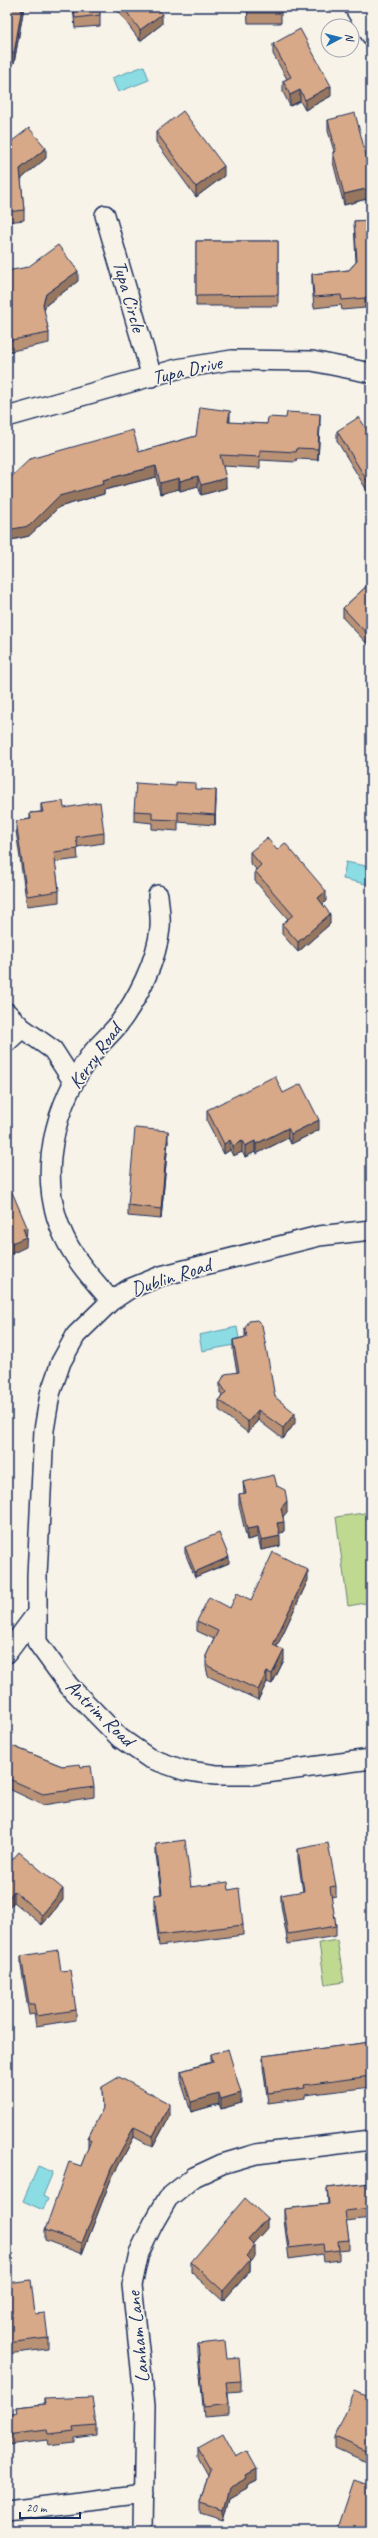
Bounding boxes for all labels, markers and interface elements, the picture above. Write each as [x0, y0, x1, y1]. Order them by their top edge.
north arrow [320, 18, 360, 58]
text: N [343, 33, 358, 43]
street label: Tupa Circle [107, 257, 152, 336]
street label: Tupa Drive [150, 350, 226, 390]
street label: Kerry Road [63, 1016, 129, 1094]
street label: Dublin Road [128, 1251, 217, 1302]
street label: Antrim Road [60, 1674, 142, 1754]
street label: Lanham Lane [121, 2289, 155, 2384]
scale bar [20, 2494, 80, 2520]
text: 20 m [26, 2500, 48, 2516]

